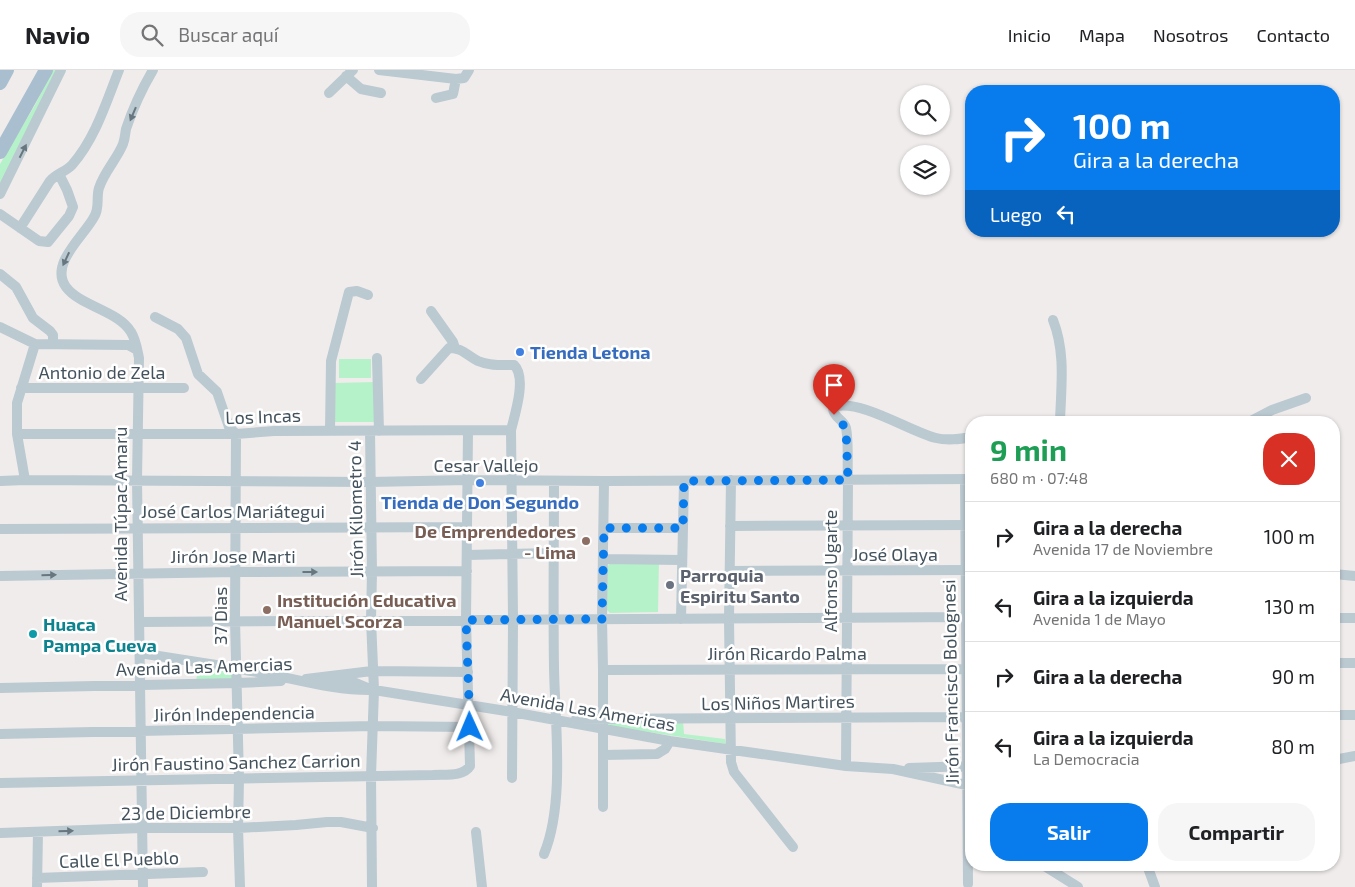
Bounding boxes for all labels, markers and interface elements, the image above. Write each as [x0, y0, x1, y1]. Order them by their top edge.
search box [120, 12, 470, 57]
text: Navio [25, 20, 90, 49]
icon: search [138, 21, 166, 49]
text: Buscar aquí [178, 23, 279, 46]
text: Inicio [1008, 24, 1051, 46]
text: Mapa [1079, 24, 1125, 46]
text: Nosotros [1153, 24, 1228, 46]
text: Contacto [1256, 24, 1330, 46]
map controls [900, 85, 950, 195]
button: search [900, 85, 950, 135]
text: 100 m [1073, 104, 1171, 146]
icon: right [990, 105, 1055, 170]
one-way arrow [128, 107, 136, 121]
one-way arrow [19, 144, 27, 158]
button: layers [900, 145, 950, 195]
text: Gira a la derecha [1073, 146, 1239, 172]
icon: left [1052, 200, 1080, 228]
text: Luego [990, 203, 1042, 226]
one-way arrow [62, 252, 70, 266]
place label: Tienda Letona [530, 341, 651, 363]
marker: Tienda Letona [514, 346, 526, 358]
street label: Antonio de Zela [39, 361, 165, 383]
pin [813, 364, 855, 415]
icon: arrive [820, 371, 848, 399]
street label: Los Incas [225, 404, 301, 428]
street label: Avenida Túpac Amaru [109, 427, 131, 601]
text: 9 min [990, 431, 1067, 467]
button: close [1263, 433, 1315, 485]
street label: Jirón Kilometro 4 [343, 440, 367, 578]
street label: Cesar Vallejo [434, 454, 538, 476]
text: 680 m · 07:48 [990, 468, 1088, 487]
marker: Tienda de Don Segundo [474, 477, 486, 489]
place label: Tienda de Don Segundo [381, 491, 579, 513]
street label: José Carlos Mariátegui [141, 500, 325, 522]
street label: Alfonso Ugarte [819, 510, 841, 632]
text: Gira a la derecha [1033, 516, 1182, 539]
place label: De Emprendedores - Lima [415, 520, 576, 563]
icon: right [990, 523, 1018, 551]
text: 100 m [1264, 525, 1315, 548]
marker: De Emprendedores - Lima [580, 535, 592, 547]
text: Avenida 17 de Noviembre [1033, 539, 1213, 558]
street label: José Olaya [852, 543, 938, 565]
street label: Jirón Jose Marti [170, 545, 296, 567]
place label: Parroquia Espiritu Santo [680, 564, 800, 607]
one-way arrow [302, 568, 318, 576]
one-way arrow [41, 571, 57, 579]
marker: Parroquia Espiritu Santo [664, 579, 676, 591]
street label: Jirón Francisco Bolognesi [937, 579, 963, 785]
text: Gira a la izquierda [1033, 586, 1194, 609]
street label: 37 Dias [209, 587, 231, 645]
place label: Institución Educativa Manuel Scorza [277, 589, 456, 632]
icon: left [990, 593, 1018, 621]
text: 130 m [1265, 595, 1315, 618]
marker: Institución Educativa Manuel Scorza [261, 604, 273, 616]
text: Avenida 1 de Mayo [1033, 609, 1166, 628]
place label: Huaca Pampa Cueva [43, 613, 157, 656]
marker: Huaca Pampa Cueva [27, 628, 39, 640]
street label: Jirón Ricardo Palma [707, 642, 867, 664]
street label: Avenida Las Amercias [115, 652, 293, 680]
icon: right [990, 663, 1018, 691]
text: Gira a la derecha [1033, 665, 1182, 688]
text: 90 m [1272, 665, 1315, 688]
street label: Avenida Las Americas [499, 683, 677, 735]
street label: Los Niños Martires [701, 690, 855, 714]
position arrow [443, 700, 495, 752]
street label: Jirón Independencia [153, 701, 315, 725]
text: Gira a la izquierda [1033, 726, 1194, 749]
icon: left [990, 733, 1018, 761]
text: 80 m [1271, 735, 1315, 758]
street label: Jirón Faustino Sanchez Carrion [111, 749, 361, 775]
text: La Democracia [1033, 749, 1140, 768]
street label: 23 de Diciembre [121, 800, 251, 824]
button: Salir [990, 803, 1148, 861]
button: Compartir [1158, 803, 1315, 861]
one-way arrow [58, 826, 74, 834]
street label: Calle El Pueblo [59, 846, 179, 872]

